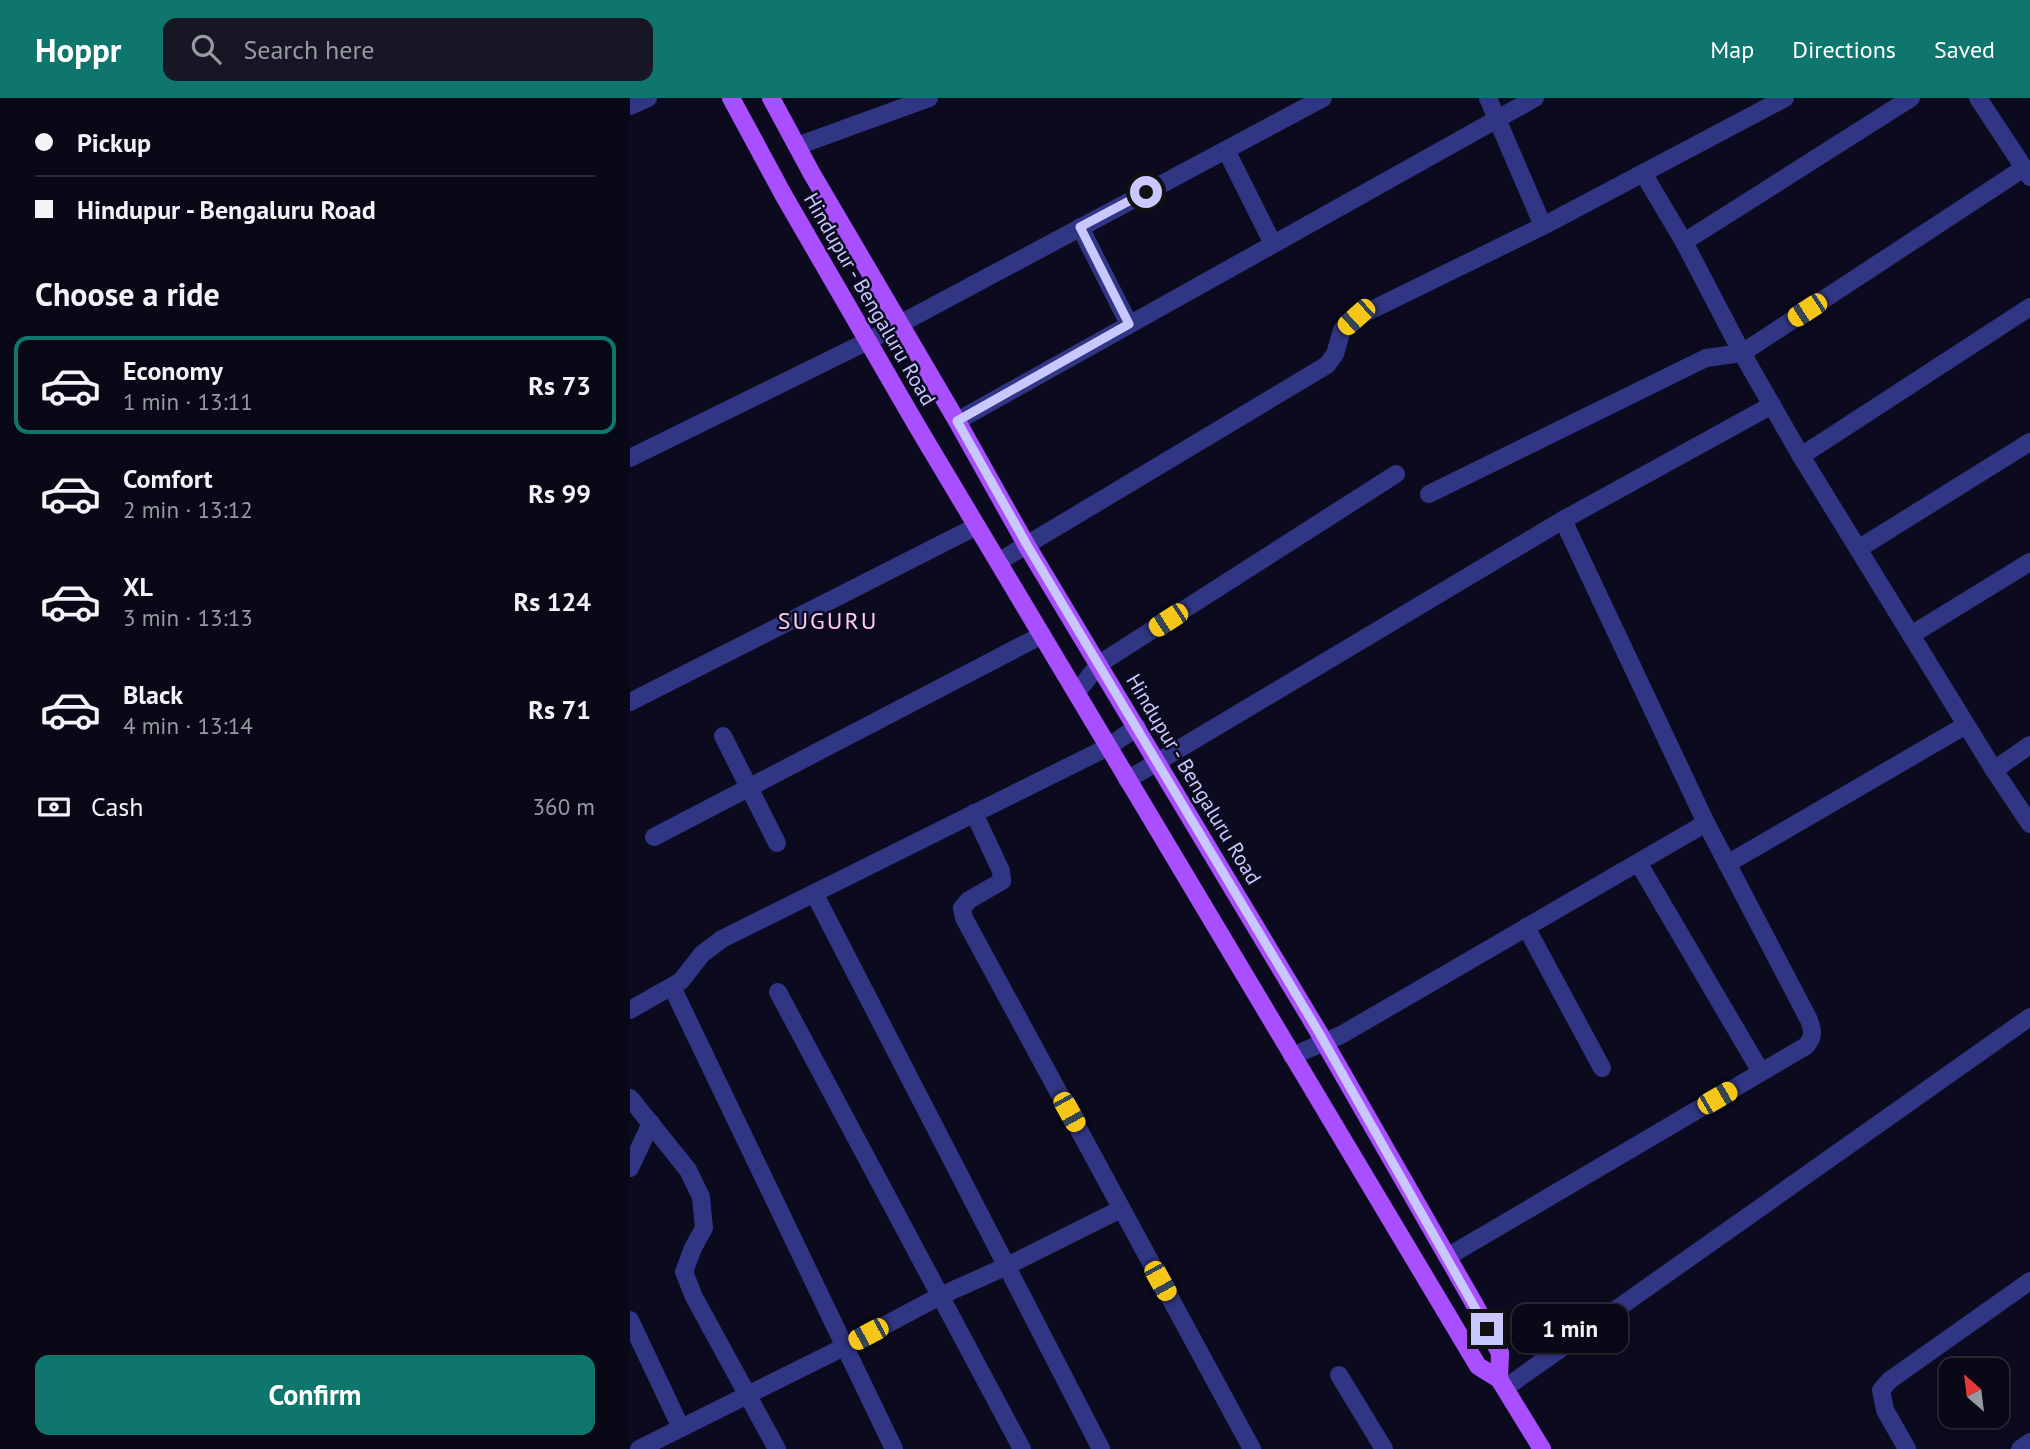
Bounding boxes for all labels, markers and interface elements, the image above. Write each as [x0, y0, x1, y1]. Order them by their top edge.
search box [163, 18, 653, 81]
text: Hoppr [35, 28, 121, 71]
icon: search [187, 30, 225, 68]
text: Search here [243, 33, 375, 66]
text: Map [1710, 34, 1754, 65]
text: Directions [1792, 34, 1896, 65]
text: Saved [1934, 34, 1995, 65]
text: Pickup [77, 126, 151, 159]
route start [1130, 176, 1162, 208]
street label: Hindupur - Bengaluru Road [798, 188, 942, 410]
text: Hindupur - Bengaluru Road [77, 193, 376, 226]
text: Choose a ride [35, 273, 220, 315]
car [1784, 290, 1831, 330]
car [1334, 295, 1379, 339]
icon: car [39, 354, 102, 417]
text: Economy [123, 354, 223, 387]
text: Rs 73 [528, 369, 591, 402]
text: 1 min · 13:11 [123, 387, 253, 416]
icon: car [39, 462, 102, 525]
text: Comfort [123, 462, 213, 495]
text: Rs 99 [528, 477, 591, 510]
text: 2 min · 13:12 [123, 495, 253, 524]
icon: car [39, 570, 102, 633]
text: XL [123, 570, 153, 603]
text: Rs 124 [514, 585, 591, 618]
car [1145, 600, 1192, 640]
text: 3 min · 13:13 [123, 603, 253, 632]
district label: SUGURU [778, 605, 878, 636]
street label: Hindupur - Bengaluru Road [1120, 669, 1268, 889]
icon: car [39, 678, 102, 741]
text: Black [123, 678, 183, 711]
text: Rs 71 [528, 693, 591, 726]
text: 4 min · 13:14 [123, 711, 253, 740]
icon: cash [35, 788, 73, 826]
text: Cash [91, 790, 143, 823]
text: 360 m [533, 792, 595, 821]
car [1694, 1078, 1741, 1118]
car [1050, 1089, 1089, 1135]
car [1141, 1258, 1180, 1304]
callout: 1 min [1512, 1304, 1627, 1354]
route end [1471, 1313, 1503, 1345]
text: 1 min [1542, 1314, 1598, 1343]
car [845, 1315, 892, 1353]
button: Confirm [35, 1355, 595, 1435]
north arrow [1939, 1358, 2009, 1428]
map controls [1939, 1358, 2009, 1428]

